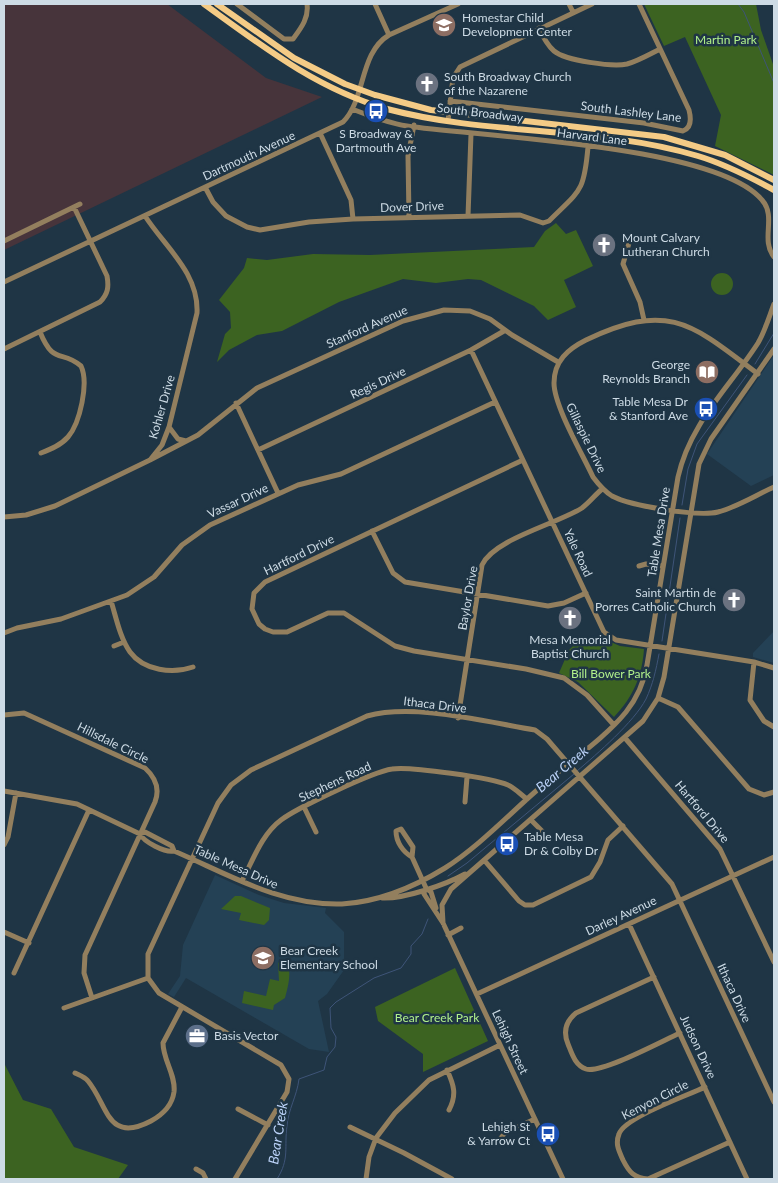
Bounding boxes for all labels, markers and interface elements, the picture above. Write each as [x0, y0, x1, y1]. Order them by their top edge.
place label: Homestar Child Development Center [462, 10, 573, 39]
school or university icon: Homestar Child Development Center [431, 12, 457, 38]
park label: Martin Park [695, 32, 758, 47]
place label: South Broadway Church of the Nazarene [444, 69, 571, 98]
church icon: South Broadway Church of the Nazarene [414, 71, 440, 97]
bus stop icon: S Broadway & Dartmouth Ave [363, 98, 389, 124]
street label: South Lashley Lane [580, 98, 682, 125]
street label: South Broadway [436, 100, 525, 125]
street label: Harvard Lane [556, 125, 628, 148]
place label: S Broadway & Dartmouth Ave [336, 126, 416, 155]
street label: Dartmouth Avenue [200, 128, 297, 184]
street label: Dover Drive [380, 198, 444, 215]
place label: Mount Calvary Lutheran Church [622, 230, 710, 259]
church icon: Mount Calvary Lutheran Church [591, 232, 617, 258]
street label: Stanford Avenue [324, 302, 410, 351]
place label: George Reynolds Branch [602, 357, 690, 386]
library icon: George Reynolds Branch [694, 359, 720, 385]
street label: Regis Drive [348, 363, 408, 402]
street label: Kohler Drive [145, 373, 178, 441]
place label: Table Mesa Dr & Stanford Ave [609, 394, 689, 423]
bus stop icon: Table Mesa Dr & Stanford Ave [693, 396, 719, 422]
street label: Gillaspie Drive [563, 400, 610, 475]
street label: Vassar Drive [205, 480, 271, 521]
street label: Table Mesa Drive [644, 486, 673, 578]
street label: Yale Road [561, 527, 596, 579]
street label: Hartford Drive [261, 531, 337, 578]
street label: Baylor Drive [454, 565, 481, 631]
place label: Saint Martin de Porres Catholic Church [595, 585, 716, 614]
church icon: Saint Martin de Porres Catholic Church [721, 587, 747, 613]
church icon: Mesa Memorial Baptist Church [557, 605, 583, 631]
place label: Mesa Memorial Baptist Church [529, 632, 611, 661]
park label: Bill Bower Park [571, 666, 652, 681]
street label: Ithaca Drive [403, 693, 468, 716]
street label: Hillsdale Circle [75, 719, 151, 766]
water label: Bear Creek [532, 742, 592, 795]
street label: Stephens Road [296, 758, 373, 805]
street label: Hartford Drive [672, 777, 733, 846]
place label: Table Mesa Dr & Colby Dr [524, 829, 599, 858]
bus stop icon: Table Mesa Dr & Colby Dr [494, 831, 520, 857]
street label: Table Mesa Drive [192, 841, 281, 892]
street label: Darley Avenue [583, 893, 659, 939]
place label: Bear Creek Elementary School [280, 943, 378, 972]
school or university icon: Bear Creek Elementary School [250, 945, 276, 971]
street label: Ithaca Drive [714, 961, 755, 1025]
street label: Lehigh Street [489, 1007, 532, 1077]
park label: Bear Creek Park [395, 1010, 480, 1025]
street label: Judson Drive [677, 1012, 720, 1081]
office icon: Basis Vector [184, 1023, 210, 1049]
place label: Basis Vector [214, 1028, 279, 1043]
street label: Kenyon Circle [619, 1076, 691, 1123]
water label: Bear Creek [264, 1100, 291, 1165]
place label: Lehigh St & Yarrow Ct [467, 1119, 531, 1148]
bus stop icon: Lehigh St & Yarrow Ct [535, 1121, 561, 1147]

